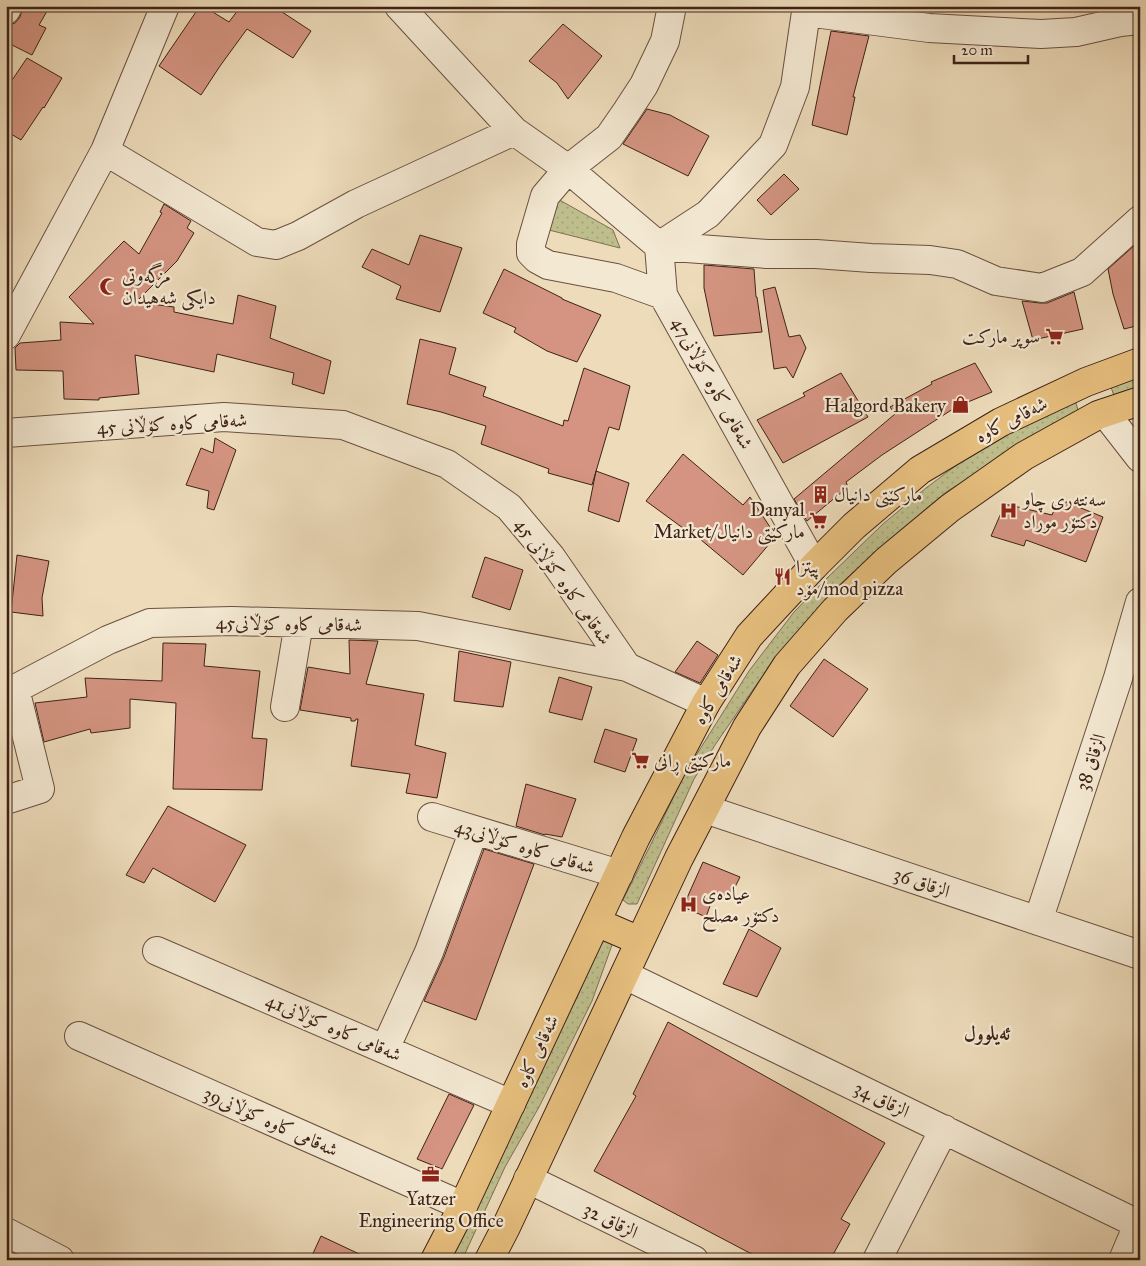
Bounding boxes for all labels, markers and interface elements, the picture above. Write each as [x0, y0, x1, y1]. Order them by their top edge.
scale bar [954, 32, 1027, 64]
text: 20 m [961, 41, 993, 59]
place label: مزگەوتی دایکی شەهیدان [122, 262, 216, 311]
mosque icon: مزگەوتی دایکی شەهیدان [98, 276, 118, 296]
street label: شەقامی کاوە کۆڵانی47 [666, 313, 758, 454]
place label: سوپر مارکت [962, 325, 1040, 349]
supermarket icon: سوپر مارکت [1044, 326, 1064, 346]
street label: شەقامی کاوە [971, 392, 1051, 447]
place label: Halgord Bakery [824, 394, 947, 418]
shop icon: Halgord Bakery [950, 395, 970, 415]
street label: شەقامی کاوە کۆڵانی 45 [96, 408, 248, 440]
place label: مارکێتی دانیال [834, 483, 923, 508]
building icon: مارکێتی دانیال [810, 484, 830, 504]
place label: سەنتەری چاو دکتۆر موراد [1021, 488, 1106, 534]
place label: Danyal Market/مارکێتی دانیال [653, 498, 806, 545]
hospital icon: سەنتەری چاو دکتۆر موراد [999, 500, 1019, 520]
supermarket icon: Danyal Market/مارکێتی دانیال [809, 510, 829, 530]
street label: شەقامی کاوە کۆڵانی 45 [509, 514, 617, 650]
place label: پیتزا مۆد/mod pizza [796, 555, 904, 601]
restaurant icon: پیتزا مۆد/mod pizza [772, 567, 792, 587]
street label: شەقامی کاوە کۆڵانی45 [216, 611, 362, 637]
street label: شەقامی کاوە [688, 650, 747, 729]
street label: الزقاق 38 [1070, 731, 1110, 794]
place label: مارکێتی ڕانی [654, 749, 731, 776]
supermarket icon: مارکێتی ڕانی [630, 750, 650, 770]
street label: شەقامی کاوە کۆڵانی43 [452, 814, 598, 880]
street label: الزقاق 36 [891, 862, 953, 903]
place label: عیادەی دکتۆر مصلح [702, 882, 779, 933]
hospital icon: عیادەی دکتۆر مصلح [678, 894, 698, 914]
street label: شەقامی کاوە کۆڵانی41 [262, 989, 405, 1067]
street label: شەقامی کاوە [510, 1011, 563, 1091]
district label: ئەیلوول [964, 1021, 1012, 1046]
street label: الزقاق 34 [850, 1076, 913, 1123]
street label: شەقامی کاوە کۆڵانی39 [200, 1081, 342, 1162]
office icon: Yatzer Engineering Office [421, 1165, 441, 1185]
place label: Yatzer Engineering Office [358, 1187, 504, 1233]
street label: الزقاق 32 [580, 1197, 642, 1243]

